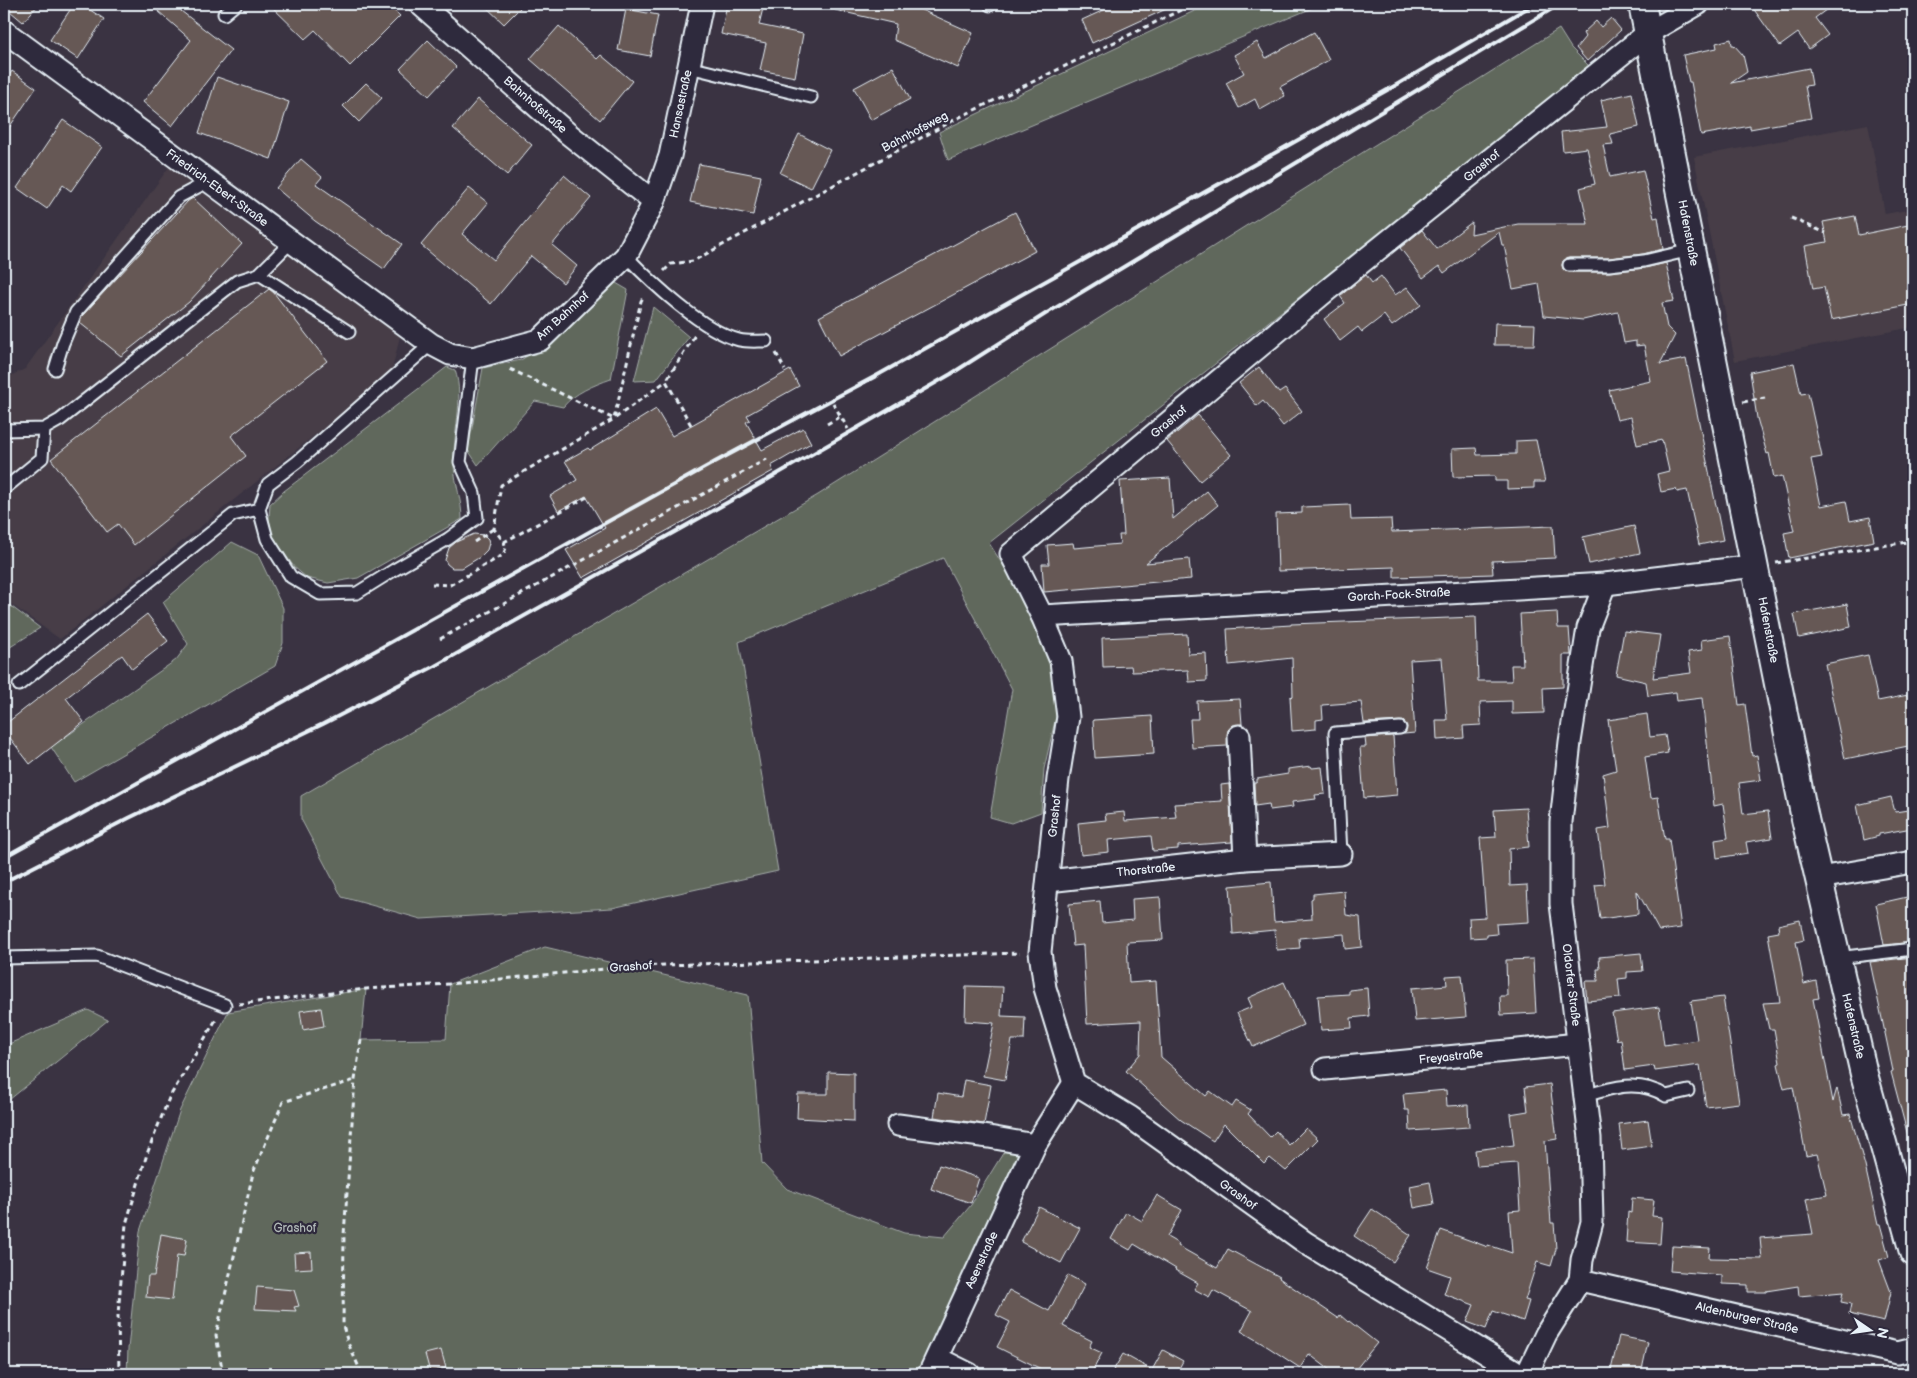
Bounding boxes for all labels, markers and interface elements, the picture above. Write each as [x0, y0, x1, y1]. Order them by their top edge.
street label: Hansastraße [666, 69, 696, 139]
street label: Bahnhofstraße [500, 73, 570, 137]
street label: Bahnhofsweg [879, 108, 951, 156]
street label: Friedrich-Ebert-Straße [163, 146, 271, 230]
street label: Grashof [1461, 146, 1504, 185]
street label: Hafenstraße [1674, 199, 1702, 267]
street label: Am Bahnhof [533, 288, 593, 344]
street label: Grashof [1148, 402, 1190, 442]
street label: Gorch-Fock-Straße [1347, 585, 1451, 605]
street label: Hafenstraße [1754, 596, 1782, 664]
street label: Grashof [1045, 794, 1065, 838]
street label: Thorstraße [1116, 859, 1176, 881]
street label: Oldorfer Straße [1558, 943, 1584, 1027]
street label: Grashof [609, 958, 653, 976]
street label: Hafenstraße [1838, 992, 1868, 1060]
street label: Freyastraße [1418, 1046, 1484, 1068]
street label: Grashof [1216, 1176, 1260, 1214]
park label: Grashof [274, 1221, 317, 1236]
street label: Asenstraße [962, 1229, 1002, 1291]
street label: Aldenburger Straße [1694, 1299, 1800, 1337]
north arrow [1844, 1306, 1894, 1356]
text: N [1873, 1326, 1892, 1340]

